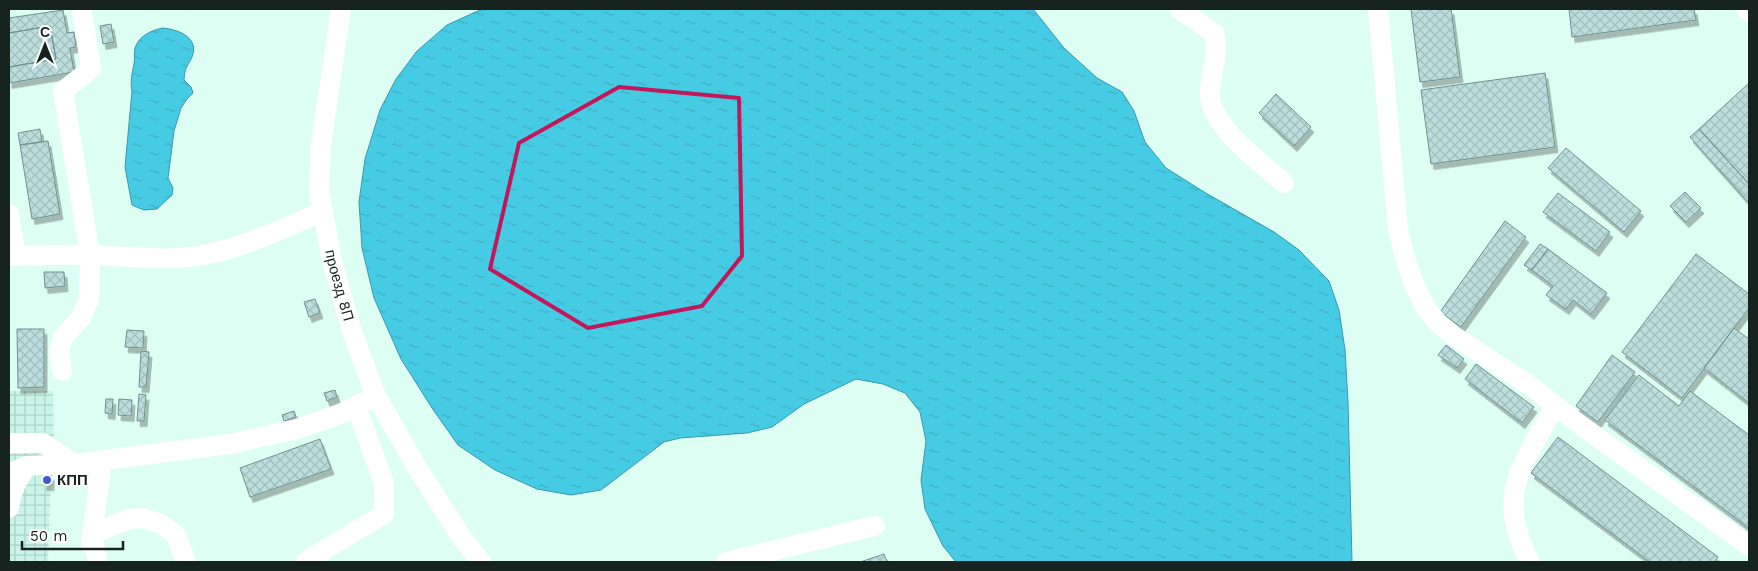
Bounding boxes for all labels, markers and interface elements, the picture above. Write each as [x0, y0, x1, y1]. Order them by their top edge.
north arrow [20, 20, 70, 70]
text: С [40, 24, 50, 40]
street label: проезд 8П [321, 248, 358, 323]
place label: КПП [57, 471, 88, 489]
marker: КПП [41, 474, 53, 486]
scale bar [22, 518, 124, 550]
text: 50 m [30, 527, 67, 545]

